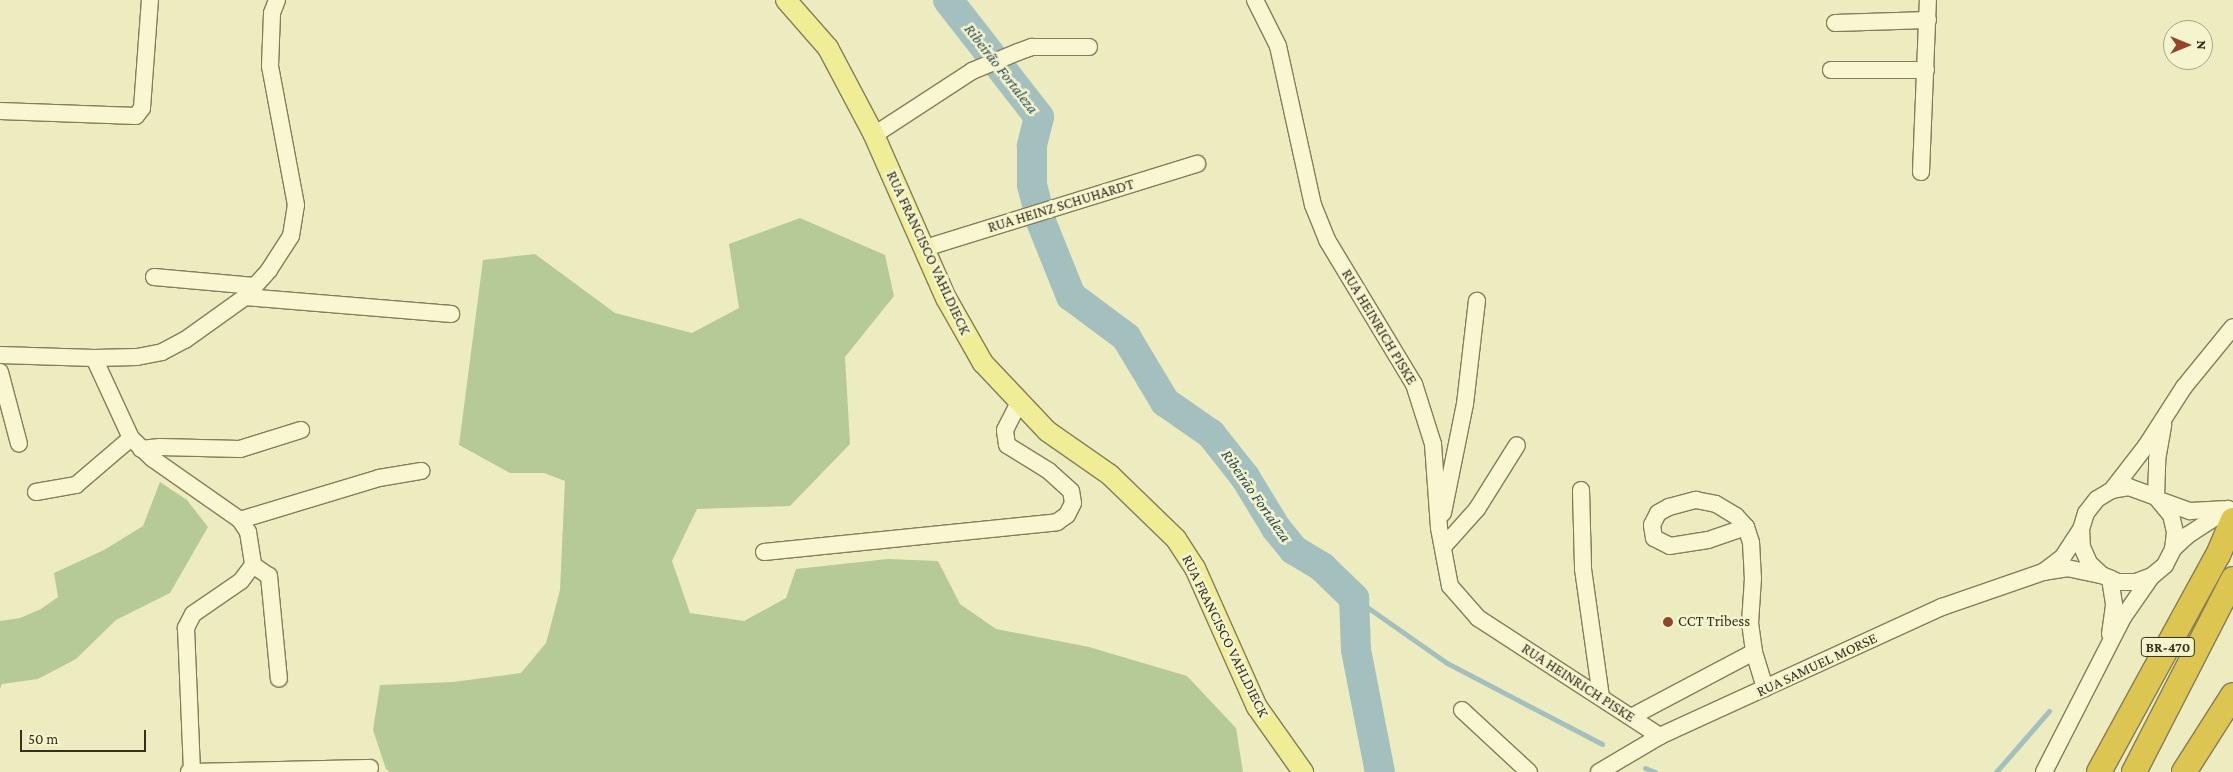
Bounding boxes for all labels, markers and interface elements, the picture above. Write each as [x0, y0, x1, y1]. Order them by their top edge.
water label: Ribeirão Fortaleza [960, 20, 1042, 118]
north arrow [2163, 20, 2213, 70]
text: N [2194, 40, 2210, 50]
street label: RUA FRANCISCO VAHLDIECK [882, 168, 974, 338]
street label: RUA HEINZ SCHUHARDT [986, 175, 1136, 237]
street label: RUA HEINRICH PISKE [1337, 266, 1421, 388]
water label: Ribeirão Fortaleza [1217, 446, 1295, 546]
street label: RUA FRANCISCO VAHLDIECK [1178, 552, 1272, 720]
place label: CCT Tribess [1678, 613, 1750, 631]
marker: CCT Tribess [1662, 616, 1674, 628]
street label: RUA SAMUEL MORSE [1754, 629, 1880, 701]
road number: BR-470 [2140, 636, 2196, 659]
street label: RUA HEINRICH PISKE [1518, 640, 1638, 726]
scale bar [22, 720, 149, 752]
text: 50 m [28, 731, 58, 747]

